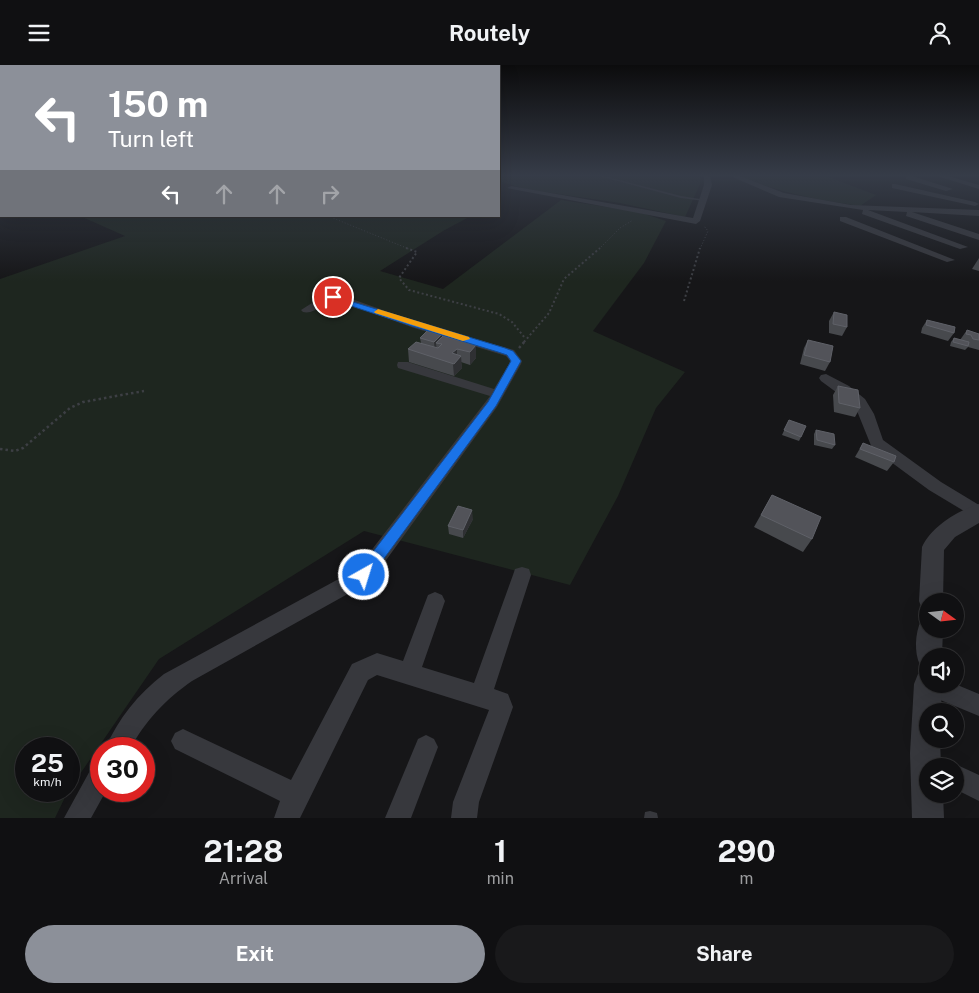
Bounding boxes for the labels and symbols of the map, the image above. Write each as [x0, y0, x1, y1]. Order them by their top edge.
pin [312, 276, 354, 318]
position arrow [337, 548, 389, 600]
north arrow [919, 593, 964, 637]
speed limit sign: 30 [90, 737, 155, 802]

